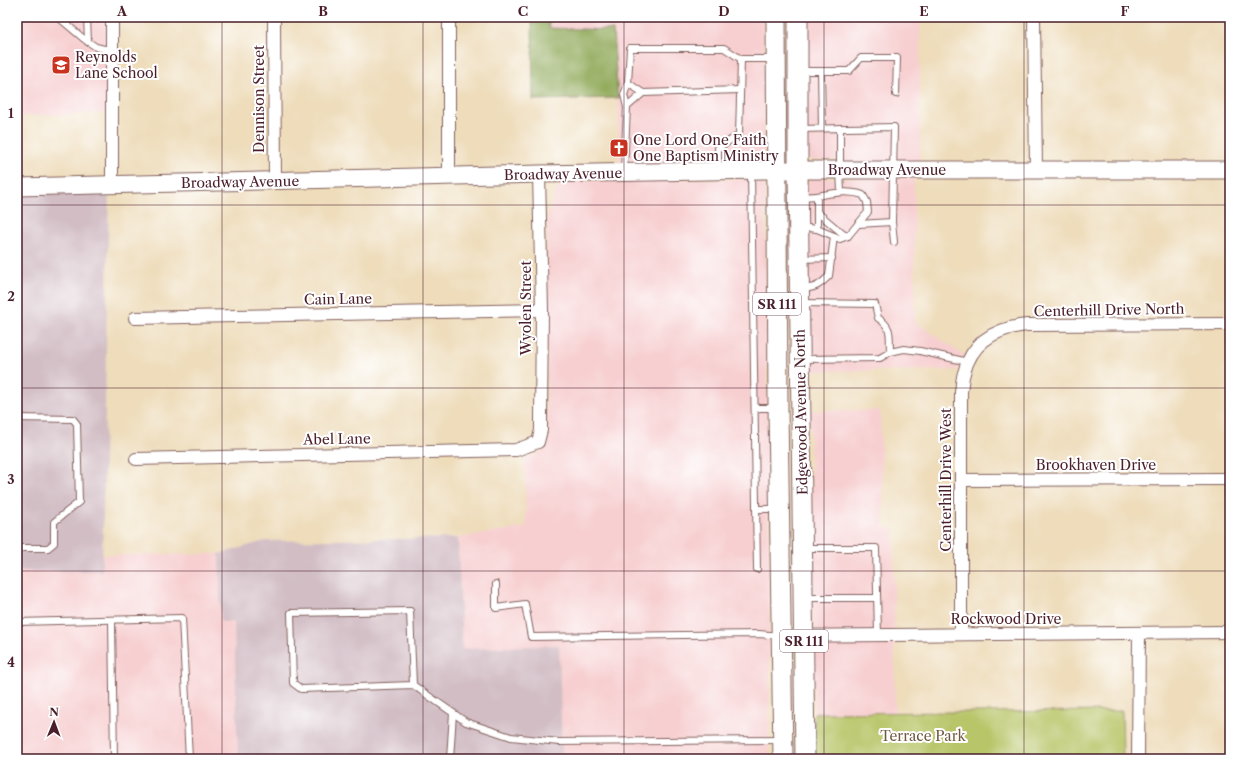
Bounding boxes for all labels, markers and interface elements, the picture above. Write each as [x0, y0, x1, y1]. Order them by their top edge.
text: A [116, 3, 128, 19]
text: B [318, 3, 328, 19]
text: C [518, 3, 528, 19]
text: D [718, 3, 730, 19]
text: E [919, 3, 929, 19]
text: F [1121, 3, 1130, 19]
street label: Dennison Street [250, 45, 268, 153]
place label: Reynolds Lane School [75, 48, 158, 82]
school or university icon: Reynolds Lane School [50, 54, 72, 76]
text: 1 [8, 105, 14, 121]
place label: One Lord One Faith One Baptism Ministry [633, 131, 779, 165]
church icon: One Lord One Faith One Baptism Ministry [608, 137, 630, 159]
street label: Broadway Avenue [828, 161, 946, 179]
street label: Broadway Avenue [504, 164, 622, 184]
street label: Broadway Avenue [181, 172, 299, 192]
street label: Wyolen Street [517, 261, 535, 356]
text: 2 [7, 288, 15, 304]
street label: Cain Lane [304, 289, 372, 309]
road number: SR 111 [753, 293, 801, 315]
street label: Centerhill Drive North [1034, 300, 1185, 320]
street label: Edgewood Avenue North [791, 329, 811, 495]
street label: Centerhill Drive West [937, 408, 955, 552]
street label: Abel Lane [302, 429, 371, 449]
street label: Brookhaven Drive [1036, 456, 1156, 474]
text: 3 [7, 471, 15, 487]
street label: Rockwood Drive [951, 610, 1062, 628]
road number: SR 111 [780, 630, 828, 652]
text: 4 [7, 654, 15, 670]
north arrow [34, 702, 74, 742]
text: N [49, 705, 60, 719]
park label: Terrace Park [880, 727, 967, 745]

